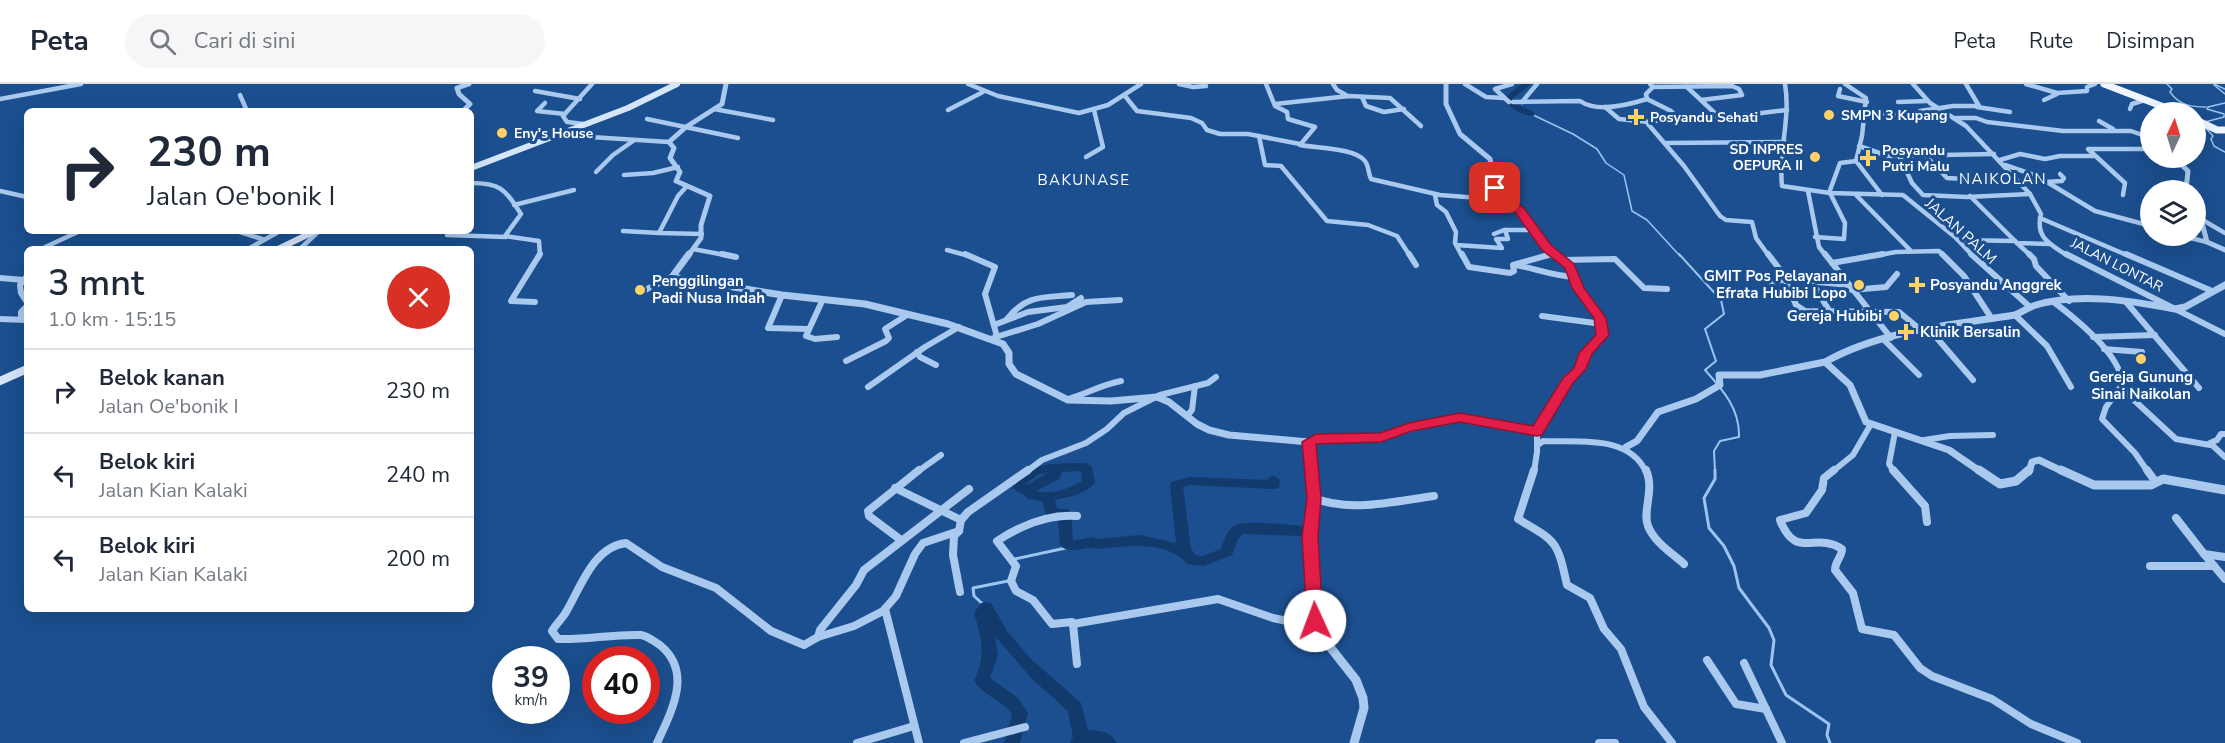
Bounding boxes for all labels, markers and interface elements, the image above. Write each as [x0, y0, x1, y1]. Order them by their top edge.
search box [125, 14, 545, 68]
text: Peta [30, 22, 89, 60]
icon: search [146, 25, 179, 58]
text: Cari di sini [194, 26, 295, 56]
text: Peta [1954, 27, 1996, 55]
text: Rute [2029, 27, 2073, 55]
text: Disimpan [2106, 27, 2195, 55]
north arrow [2140, 102, 2206, 168]
map controls [2140, 102, 2206, 246]
place label: SMPN 3 Kupang [1841, 106, 1948, 125]
marker: Posyandu Sehati [1627, 108, 1645, 126]
place label: Posyandu Sehati [1650, 108, 1758, 127]
marker: SMPN 3 Kupang [1822, 108, 1836, 122]
text: 230 m [147, 124, 271, 181]
place label: Eny's House [514, 124, 594, 143]
marker: Eny's House [495, 126, 509, 140]
icon: right [48, 132, 126, 210]
place label: SD INPRES OEPURA II [1730, 140, 1803, 175]
place label: Posyandu Putri Malu [1882, 141, 1950, 176]
marker: Posyandu Putri Malu [1859, 149, 1877, 167]
marker: SD INPRES OEPURA II [1808, 150, 1822, 164]
pin [1469, 162, 1520, 213]
district label: NAIKOLAN [1959, 169, 2047, 189]
district label: BAKUNASE [1037, 170, 1131, 190]
icon: arrive [1478, 171, 1511, 204]
text: Jalan Oe'bonik I [147, 178, 335, 215]
button: layers [2140, 180, 2206, 246]
street label: JALAN PALM [1920, 193, 2001, 268]
street label: JALAN LONTAR [2067, 233, 2166, 296]
text: 3 mnt [48, 259, 144, 308]
button: close [387, 266, 450, 329]
place label: GMIT Pos Pelayanan Efrata Hubibi Lopo [1704, 266, 1847, 303]
place label: Penggilingan Padi Nusa Indah [652, 271, 765, 308]
place label: Posyandu Anggrek [1930, 275, 2063, 295]
marker: Posyandu Anggrek [1908, 276, 1926, 294]
marker: GMIT Pos Pelayanan Efrata Hubibi Lopo [1852, 278, 1866, 292]
marker: Penggilingan Padi Nusa Indah [633, 283, 647, 297]
text: 1.0 km · 15:15 [48, 306, 176, 333]
place label: Gereja Hubibi [1787, 306, 1882, 326]
marker: Gereja Hubibi [1887, 309, 1901, 323]
place label: Klinik Bersalin [1920, 322, 2020, 342]
marker: Klinik Bersalin [1897, 323, 1915, 341]
marker: Gereja Gunung Sinai Naikolan [2134, 352, 2148, 366]
text: Belok kanan [99, 363, 225, 393]
place label: Gereja Gunung Sinai Naikolan [2089, 367, 2193, 404]
icon: right [48, 375, 81, 408]
text: 230 m [386, 376, 450, 406]
text: Jalan Oe'bonik I [99, 393, 239, 420]
text: Belok kiri [99, 447, 195, 477]
icon: left [48, 459, 81, 492]
text: 240 m [386, 460, 450, 490]
text: Jalan Kian Kalaki [99, 477, 248, 504]
text: Belok kiri [99, 531, 195, 561]
icon: left [48, 543, 81, 576]
text: 200 m [386, 544, 450, 574]
text: Jalan Kian Kalaki [99, 561, 248, 588]
position arrow [1283, 589, 1347, 653]
speed limit sign: 40 [582, 646, 660, 724]
text: 39 [513, 657, 549, 698]
text: km/h [514, 690, 548, 710]

